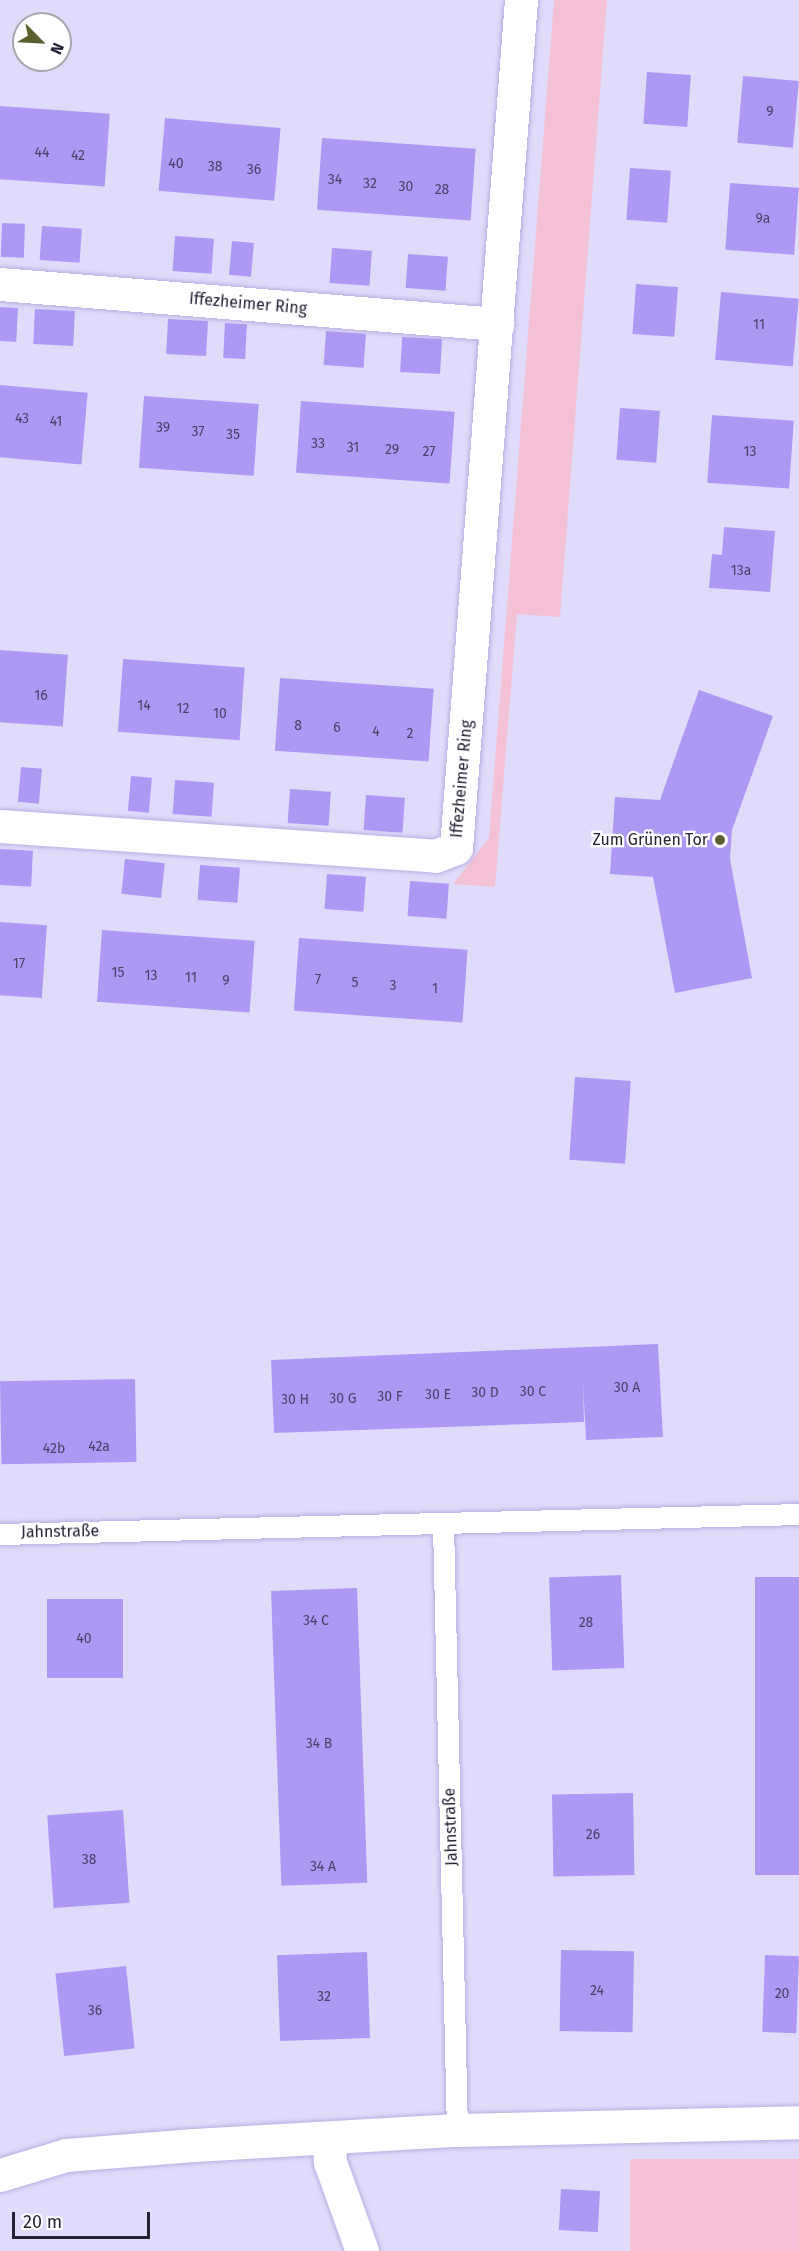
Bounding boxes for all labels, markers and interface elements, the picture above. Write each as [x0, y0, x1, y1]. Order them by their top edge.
north arrow [12, 12, 72, 72]
text: N [46, 40, 68, 57]
house number: 9 [766, 104, 774, 120]
house number: 44 [35, 145, 49, 161]
house number: 42 [71, 148, 85, 164]
house number: 40 [168, 156, 184, 172]
house number: 38 [208, 159, 222, 175]
house number: 36 [247, 162, 261, 178]
house number: 34 [328, 172, 342, 188]
house number: 32 [363, 176, 377, 192]
house number: 30 [399, 179, 413, 195]
house number: 28 [435, 182, 449, 198]
house number: 9a [756, 211, 770, 227]
street label: Iffezheimer Ring [188, 289, 308, 319]
house number: 11 [753, 317, 765, 333]
house number: 43 [15, 411, 29, 427]
house number: 41 [50, 414, 62, 430]
house number: 39 [156, 420, 170, 436]
house number: 37 [191, 424, 205, 440]
house number: 35 [226, 427, 240, 443]
house number: 33 [311, 436, 325, 452]
house number: 31 [347, 440, 359, 456]
house number: 29 [385, 442, 399, 458]
house number: 27 [422, 444, 436, 460]
house number: 13 [743, 444, 757, 460]
house number: 13a [731, 563, 751, 579]
house number: 16 [34, 688, 48, 704]
house number: 14 [137, 698, 151, 714]
house number: 12 [177, 701, 189, 717]
house number: 10 [213, 706, 227, 722]
house number: 8 [294, 718, 302, 734]
street label: Iffezheimer Ring [447, 719, 477, 839]
house number: 6 [333, 720, 341, 736]
house number: 4 [372, 724, 380, 740]
house number: 2 [407, 726, 413, 742]
place label: Zum Grünen Tor [592, 830, 708, 850]
marker: Zum Grünen Tor [713, 833, 727, 847]
house number: 17 [13, 956, 25, 972]
house number: 15 [111, 965, 125, 981]
house number: 13 [144, 968, 158, 984]
house number: 11 [185, 970, 197, 986]
house number: 7 [315, 972, 321, 988]
house number: 9 [222, 973, 230, 989]
house number: 5 [351, 975, 359, 991]
house number: 3 [390, 978, 396, 994]
house number: 1 [432, 981, 438, 997]
house number: 30 A [614, 1380, 640, 1396]
house number: 30 C [520, 1384, 546, 1400]
house number: 30 D [471, 1385, 499, 1401]
house number: 30 E [425, 1387, 451, 1403]
house number: 30 F [377, 1389, 403, 1405]
house number: 30 G [329, 1391, 357, 1407]
house number: 30 H [281, 1392, 309, 1408]
house number: 42a [88, 1439, 110, 1455]
house number: 42b [43, 1441, 65, 1457]
street label: Jahnstraße [21, 1522, 99, 1542]
house number: 34 C [303, 1613, 329, 1629]
house number: 28 [579, 1615, 593, 1631]
house number: 40 [76, 1631, 92, 1647]
house number: 34 B [306, 1736, 332, 1752]
street label: Jahnstraße [440, 1788, 462, 1866]
house number: 26 [586, 1827, 600, 1843]
house number: 38 [82, 1852, 96, 1868]
house number: 34 A [310, 1859, 336, 1875]
house number: 24 [590, 1983, 604, 1999]
house number: 20 [775, 1986, 789, 2002]
house number: 32 [317, 1989, 331, 2005]
house number: 36 [88, 2003, 102, 2019]
scale bar [15, 2200, 153, 2238]
text: 20 m [23, 2211, 62, 2233]

